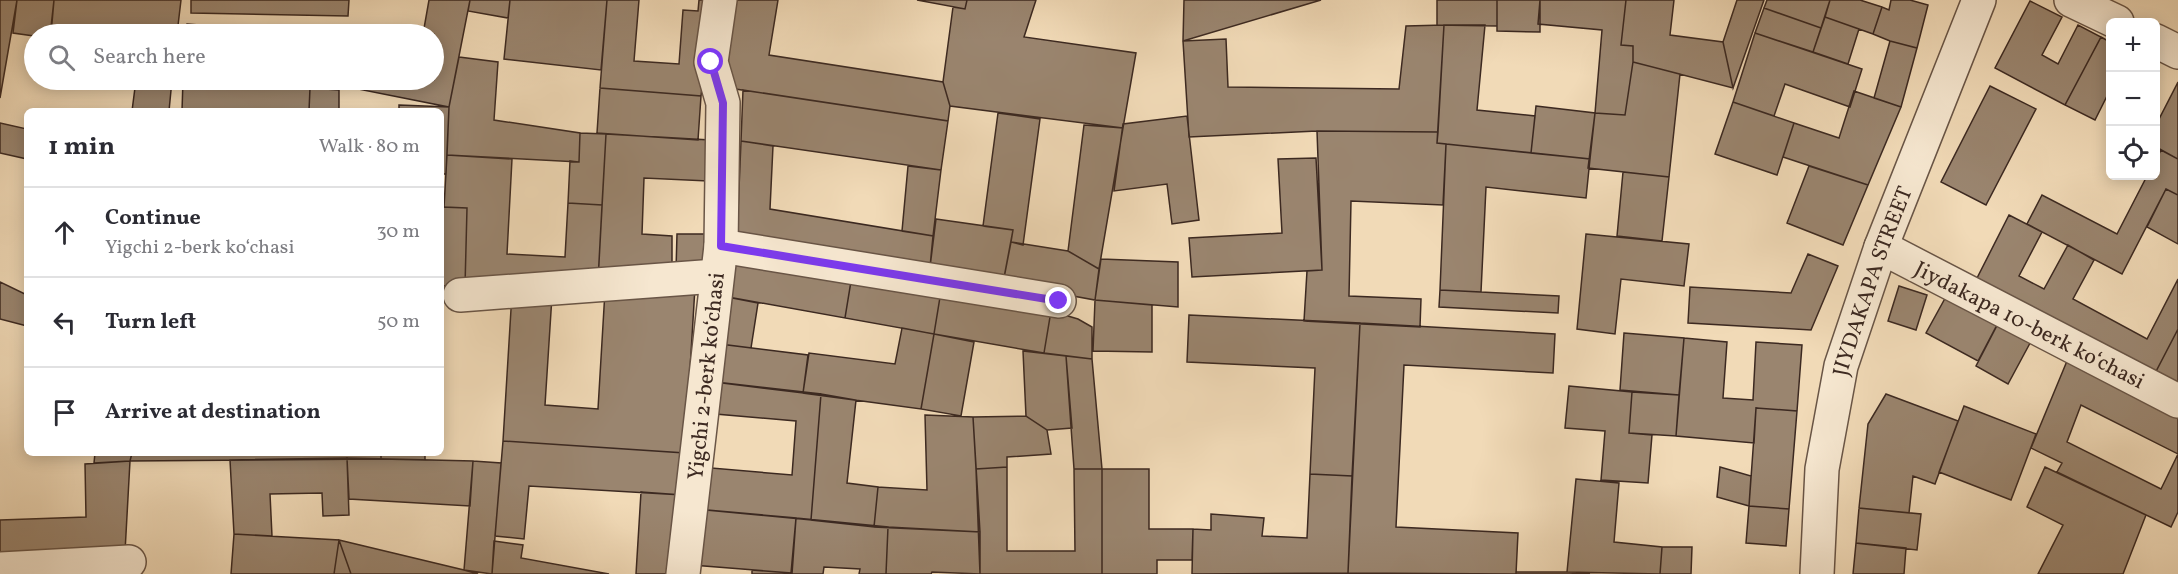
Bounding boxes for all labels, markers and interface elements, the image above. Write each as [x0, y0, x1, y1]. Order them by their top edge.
map controls [2106, 18, 2160, 180]
button: + [2106, 18, 2160, 72]
search box [24, 24, 444, 90]
icon: search [45, 41, 78, 74]
text: Search here [93, 42, 206, 73]
route start [697, 48, 723, 74]
button: − [2106, 72, 2160, 126]
button: locate [2106, 126, 2160, 180]
text: 1 min [48, 129, 115, 165]
text: Walk · 80 m [319, 133, 420, 161]
street label: JIYDAKAPA STREET [1826, 182, 1922, 379]
text: Continue [105, 203, 201, 234]
icon: ahead [48, 216, 81, 249]
text: 30 m [376, 218, 420, 246]
text: Yigchi 2-berk koʻchasi [105, 234, 294, 262]
street label: Jiydakapa 10-berk koʻchasi [1908, 255, 2149, 398]
street label: Yigchi 2-berk koʻchasi [681, 271, 734, 481]
route end [1045, 287, 1071, 313]
icon: left [48, 306, 81, 339]
text: Turn left [105, 307, 196, 338]
text: 50 m [377, 308, 420, 336]
icon: arrive [48, 396, 81, 429]
text: Arrive at destination [105, 397, 321, 428]

